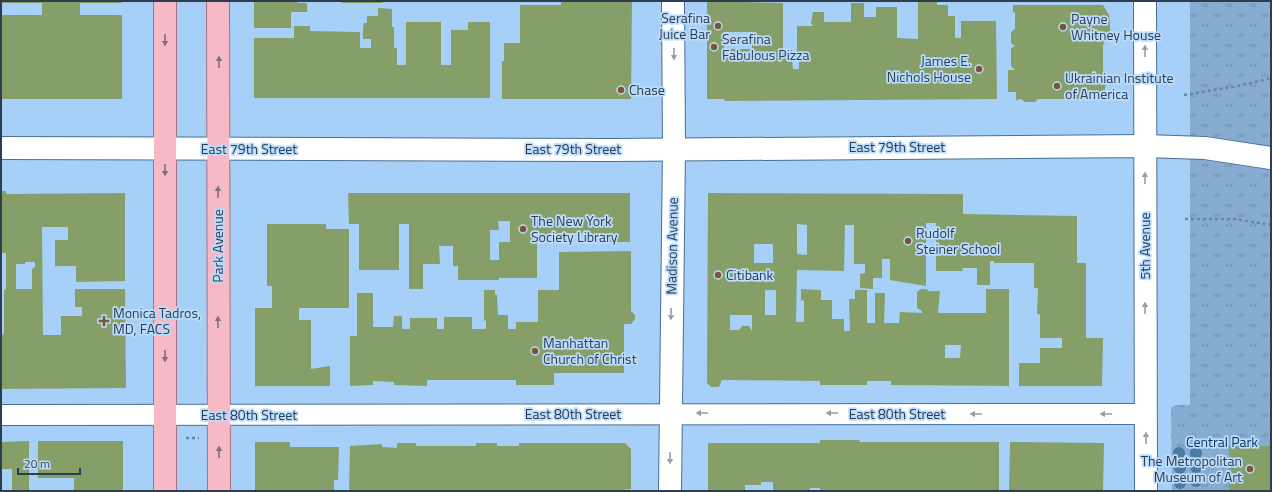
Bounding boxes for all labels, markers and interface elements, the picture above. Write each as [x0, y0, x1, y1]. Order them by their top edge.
place label: Serafina Juice Bar [659, 7, 710, 44]
place label: Payne Whitney House [1071, 8, 1161, 45]
marker: Serafina Juice Bar [713, 21, 723, 31]
marker: Payne Whitney House [1058, 22, 1068, 32]
place label: Serafina Fabulous Pizza [722, 28, 810, 65]
one-way arrow [162, 34, 168, 47]
marker: Serafina Fabulous Pizza [709, 42, 719, 52]
one-way arrow [1142, 44, 1148, 57]
one-way arrow [671, 48, 677, 61]
place label: James E. Nichols House [887, 50, 971, 87]
one-way arrow [216, 55, 222, 68]
marker: James E. Nichols House [974, 64, 984, 74]
place label: Ukrainian Institute of America [1065, 67, 1174, 104]
place label: Chase [629, 79, 665, 100]
marker: Ukrainian Institute of America [1052, 81, 1062, 91]
marker: Chase [616, 85, 626, 95]
street label: East 79th Street [849, 136, 945, 157]
street label: East 79th Street [201, 138, 297, 159]
street label: East 79th Street [525, 138, 621, 159]
one-way arrow [162, 164, 168, 177]
one-way arrow [1142, 171, 1148, 184]
one-way arrow [215, 185, 221, 198]
street label: Madison Avenue [660, 197, 683, 295]
street label: Park Avenue [207, 209, 228, 283]
place label: The New York Society Library [531, 210, 618, 247]
street label: 5th Avenue [1134, 212, 1155, 280]
place label: Rudolf Steiner School [916, 222, 1000, 259]
marker: The New York Society Library [518, 224, 528, 234]
marker: Rudolf Steiner School [903, 236, 913, 246]
place label: Citibank [726, 264, 774, 285]
marker: Citibank [713, 270, 723, 280]
place label: Monica Tadros, MD, FACS [113, 302, 201, 339]
one-way arrow [1142, 302, 1149, 314]
one-way arrow [668, 308, 674, 321]
marker: Monica Tadros, MD, FACS [98, 315, 110, 327]
one-way arrow [215, 315, 221, 328]
place label: Manhattan Church of Christ [543, 332, 637, 369]
marker: Manhattan Church of Christ [530, 346, 540, 356]
one-way arrow [162, 350, 168, 363]
street label: East 80th Street [525, 403, 621, 424]
street label: East 80th Street [849, 403, 945, 424]
street label: East 80th Street [201, 404, 297, 425]
one-way arrow [695, 410, 708, 416]
one-way arrow [825, 410, 838, 416]
one-way arrow [969, 411, 982, 417]
one-way arrow [1099, 411, 1112, 417]
one-way arrow [1143, 431, 1149, 444]
park label: Central Park [1186, 431, 1258, 452]
one-way arrow [216, 445, 222, 458]
scale bar [18, 450, 80, 476]
place label: The Metropolitan Museum of Art [1141, 450, 1242, 487]
one-way arrow [667, 452, 673, 465]
text: 20 m [24, 454, 50, 473]
marker: The Metropolitan Museum of Art [1245, 464, 1255, 474]

